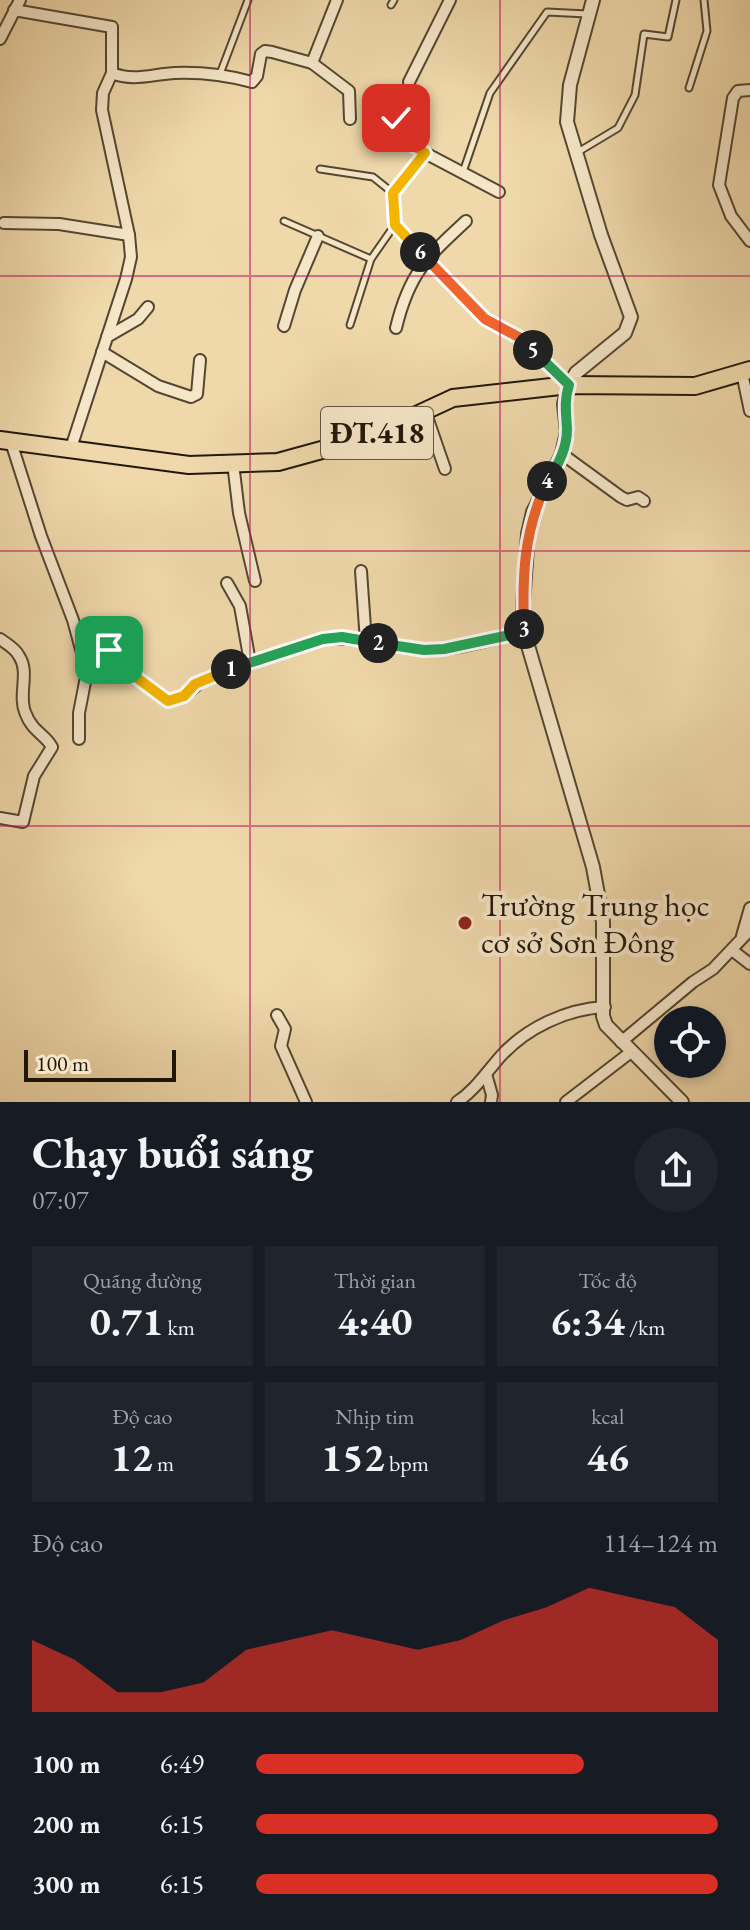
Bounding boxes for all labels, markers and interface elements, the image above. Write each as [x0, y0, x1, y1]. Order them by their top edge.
pin [362, 84, 430, 152]
icon: check [374, 96, 418, 140]
pin: 6 [400, 232, 440, 272]
text: 6 [414, 237, 426, 266]
pin: 5 [513, 330, 553, 370]
text: 5 [527, 335, 539, 364]
road number: ĐT.418 [321, 407, 433, 459]
pin: 4 [527, 461, 567, 501]
text: 4 [541, 466, 553, 495]
pin: 3 [504, 609, 544, 649]
text: 3 [518, 614, 530, 643]
pin [75, 616, 143, 684]
pin: 2 [358, 623, 398, 663]
icon: arrive [87, 628, 131, 672]
text: 2 [372, 628, 384, 657]
pin: 1 [211, 649, 251, 689]
text: 1 [225, 654, 237, 683]
place label: Trường Trung học cơ sở Sơn Đông [481, 884, 710, 963]
marker: Trường Trung học cơ sở Sơn Đông [456, 914, 474, 932]
map controls [654, 1006, 726, 1078]
button: locate [654, 1006, 726, 1078]
scale bar [24, 1046, 176, 1082]
text: 100 m [36, 1049, 89, 1078]
text: Chạy buổi sáng [32, 1124, 313, 1181]
button: share [634, 1128, 718, 1212]
text: 07:07 [32, 1183, 88, 1217]
text: Quãng đường [83, 1266, 202, 1295]
text: Thời gian [334, 1266, 416, 1295]
text: Tốc độ [578, 1266, 637, 1295]
text: 0.71 [90, 1295, 163, 1347]
text: 4:40 [338, 1295, 412, 1347]
text: 6:34 [550, 1295, 625, 1347]
text: km [163, 1313, 195, 1342]
text: /km [625, 1313, 665, 1342]
text: Độ cao [112, 1402, 172, 1431]
text: Nhịp tim [335, 1402, 415, 1431]
text: kcal [591, 1402, 624, 1431]
text: 12 [110, 1431, 153, 1483]
text: 152 [321, 1431, 385, 1483]
text: 46 [587, 1431, 629, 1483]
text: m [153, 1449, 174, 1478]
text: bpm [385, 1449, 429, 1478]
text: Độ cao [32, 1526, 103, 1560]
text: 114–124 m [603, 1526, 718, 1560]
text: 100 m [32, 1747, 100, 1781]
text: 6:49 [160, 1747, 204, 1781]
text: 200 m [32, 1807, 100, 1841]
text: 6:15 [160, 1807, 204, 1841]
text: 300 m [32, 1867, 100, 1901]
text: 6:15 [160, 1867, 204, 1901]

